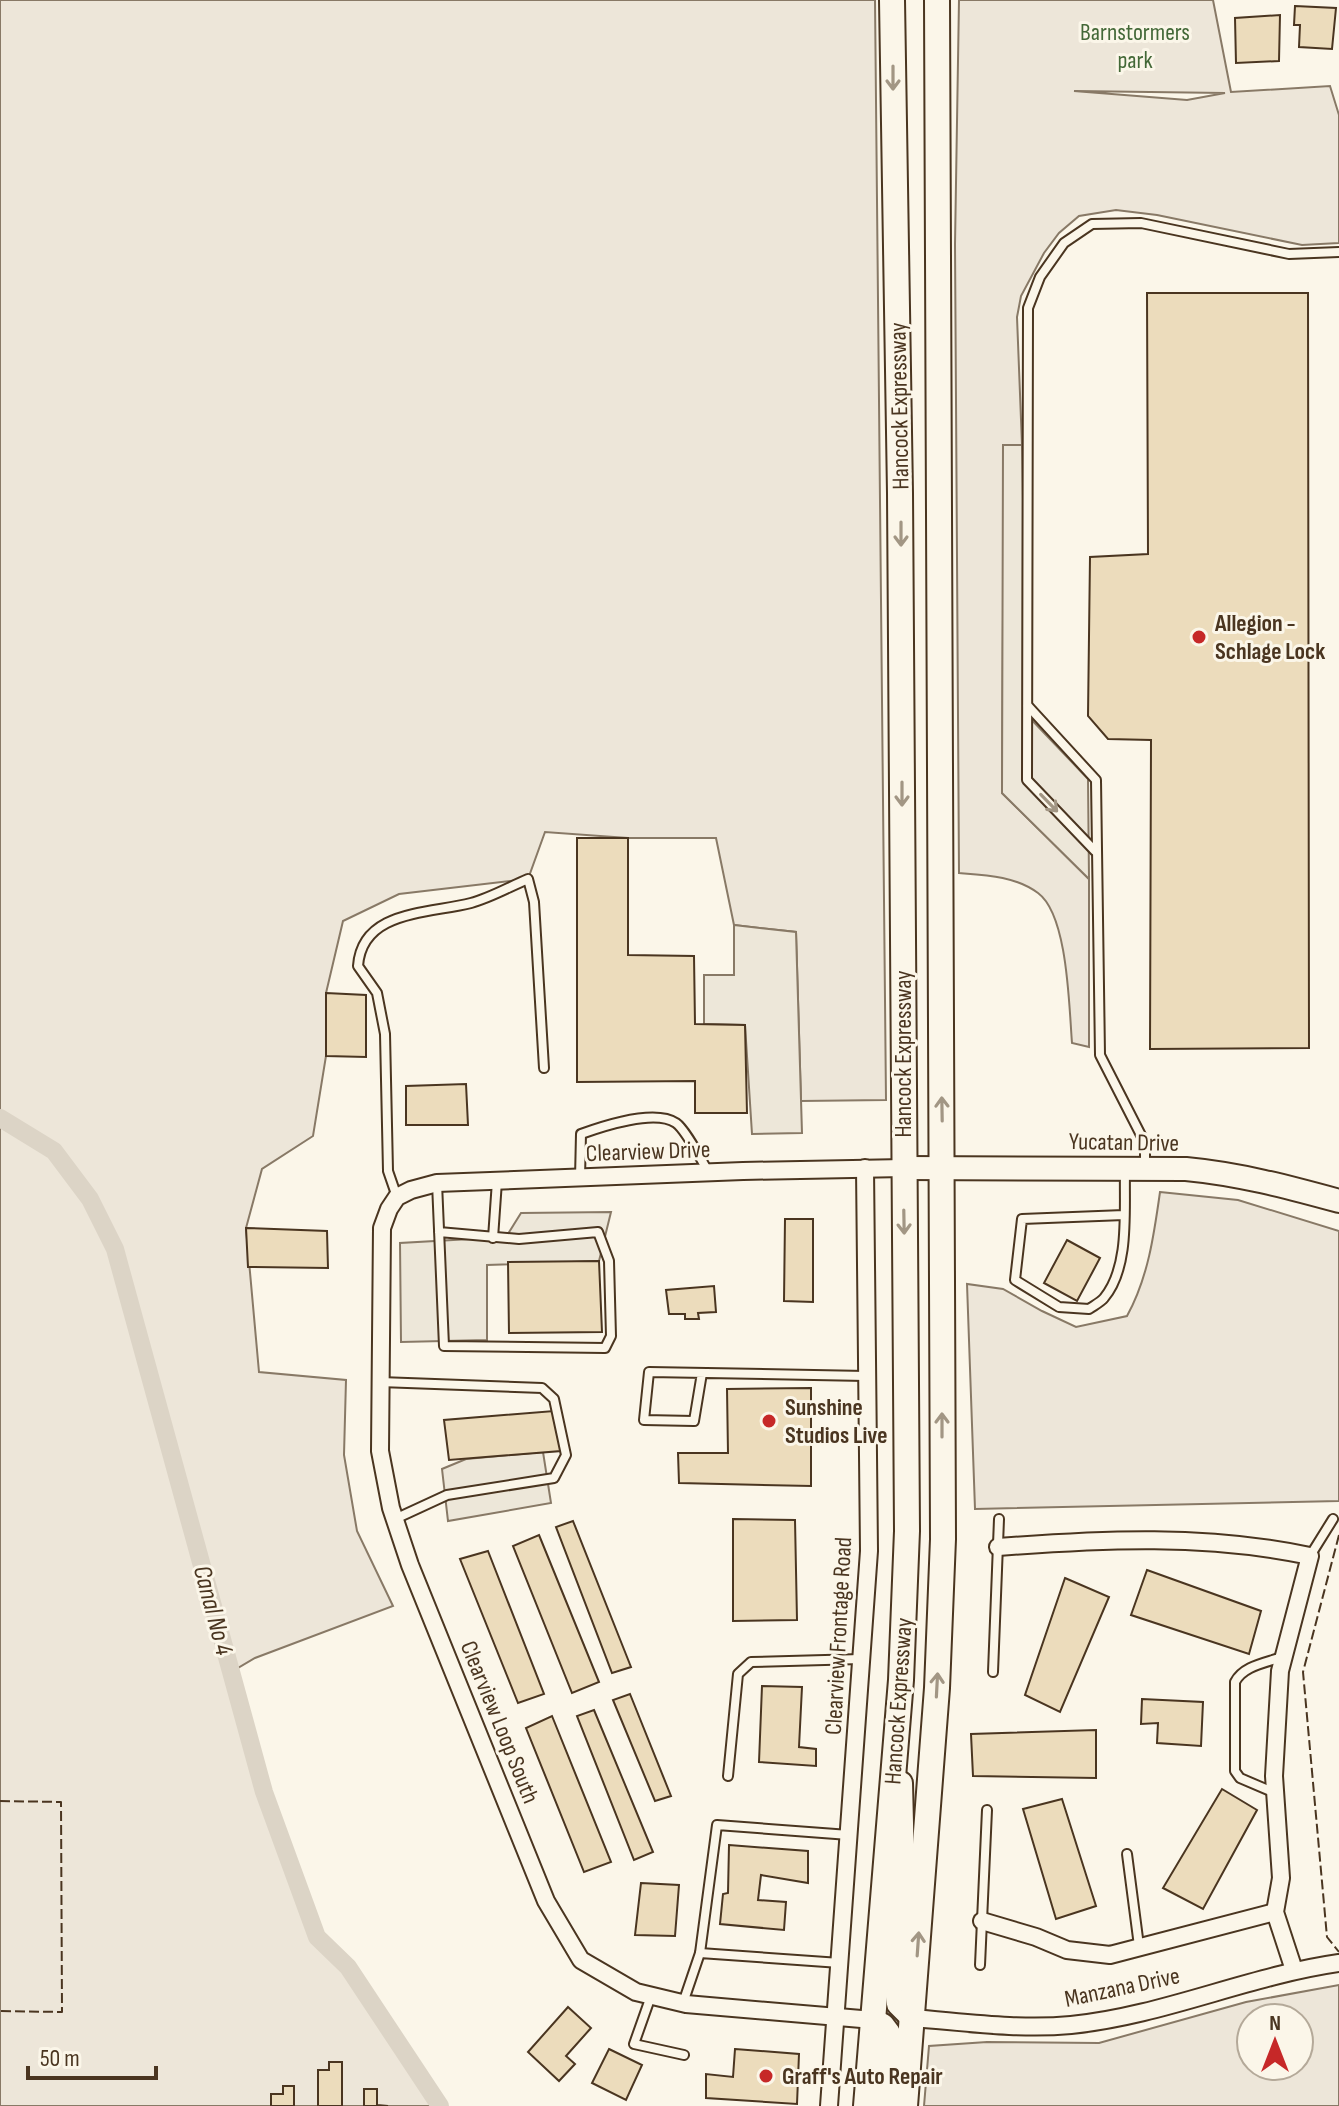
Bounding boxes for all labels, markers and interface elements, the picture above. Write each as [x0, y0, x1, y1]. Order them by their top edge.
park label: Barnstormers park [1080, 18, 1190, 75]
one-way arrow [885, 64, 901, 91]
street label: Hancock Expressway [884, 322, 915, 490]
one-way arrow [893, 520, 909, 547]
place label: Allegion - Schlage Lock [1214, 609, 1325, 666]
marker: Allegion - Schlage Lock [1190, 628, 1208, 646]
one-way arrow [894, 780, 910, 807]
one-way arrow [1039, 793, 1058, 812]
street label: Hancock Expressway [889, 970, 918, 1138]
one-way arrow [934, 1096, 950, 1123]
street label: Yucatan Drive [1069, 1127, 1179, 1158]
street label: Clearview Drive [585, 1135, 711, 1168]
one-way arrow [897, 1208, 912, 1235]
place label: Sunshine Studios Live [785, 1393, 887, 1450]
marker: Sunshine Studios Live [760, 1412, 778, 1430]
one-way arrow [935, 1412, 950, 1439]
street label: Clearview Frontage Road [819, 1536, 858, 1736]
water label: Canal No 4 [186, 1562, 239, 1659]
street label: Hancock Expressway [878, 1617, 919, 1785]
street label: Clearview Loop South [454, 1637, 545, 1808]
one-way arrow [929, 1672, 944, 1699]
one-way arrow [911, 1932, 926, 1958]
street label: Manzana Drive [1062, 1961, 1182, 2014]
north arrow [1235, 2002, 1315, 2082]
text: N [1269, 2010, 1281, 2037]
scale bar [28, 2030, 156, 2080]
text: 50 m [40, 2044, 80, 2073]
place label: Graff's Auto Repair [782, 2062, 943, 2091]
marker: Graff's Auto Repair [757, 2067, 775, 2085]

